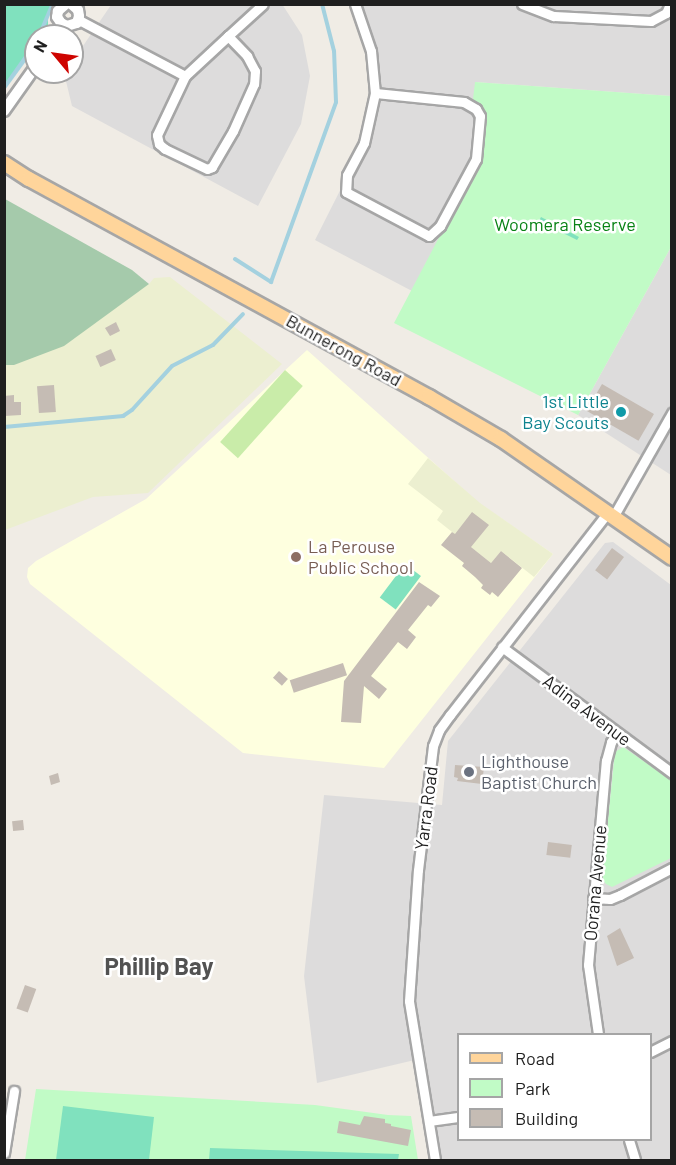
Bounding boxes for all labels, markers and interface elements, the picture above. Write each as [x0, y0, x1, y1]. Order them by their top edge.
north arrow [24, 24, 84, 84]
text: N [29, 37, 50, 55]
park label: Woomera Reserve [494, 213, 636, 235]
street label: Bunnerong Road [283, 309, 405, 391]
place label: 1st Little Bay Scouts [522, 391, 609, 434]
marker: 1st Little Bay Scouts [614, 405, 628, 419]
place label: La Perouse Public School [308, 536, 413, 578]
marker: La Perouse Public School [289, 550, 303, 564]
street label: Adina Avenue [539, 670, 635, 750]
place label: Lighthouse Baptist Church [481, 751, 597, 794]
street label: Yarra Road [410, 765, 442, 851]
marker: Lighthouse Baptist Church [462, 765, 476, 779]
street label: Oorana Avenue [579, 824, 611, 942]
district label: Phillip Bay [104, 952, 214, 980]
legend [457, 1033, 652, 1141]
text: Road [515, 1047, 555, 1069]
text: Park [515, 1077, 550, 1099]
text: Building [515, 1107, 578, 1129]

